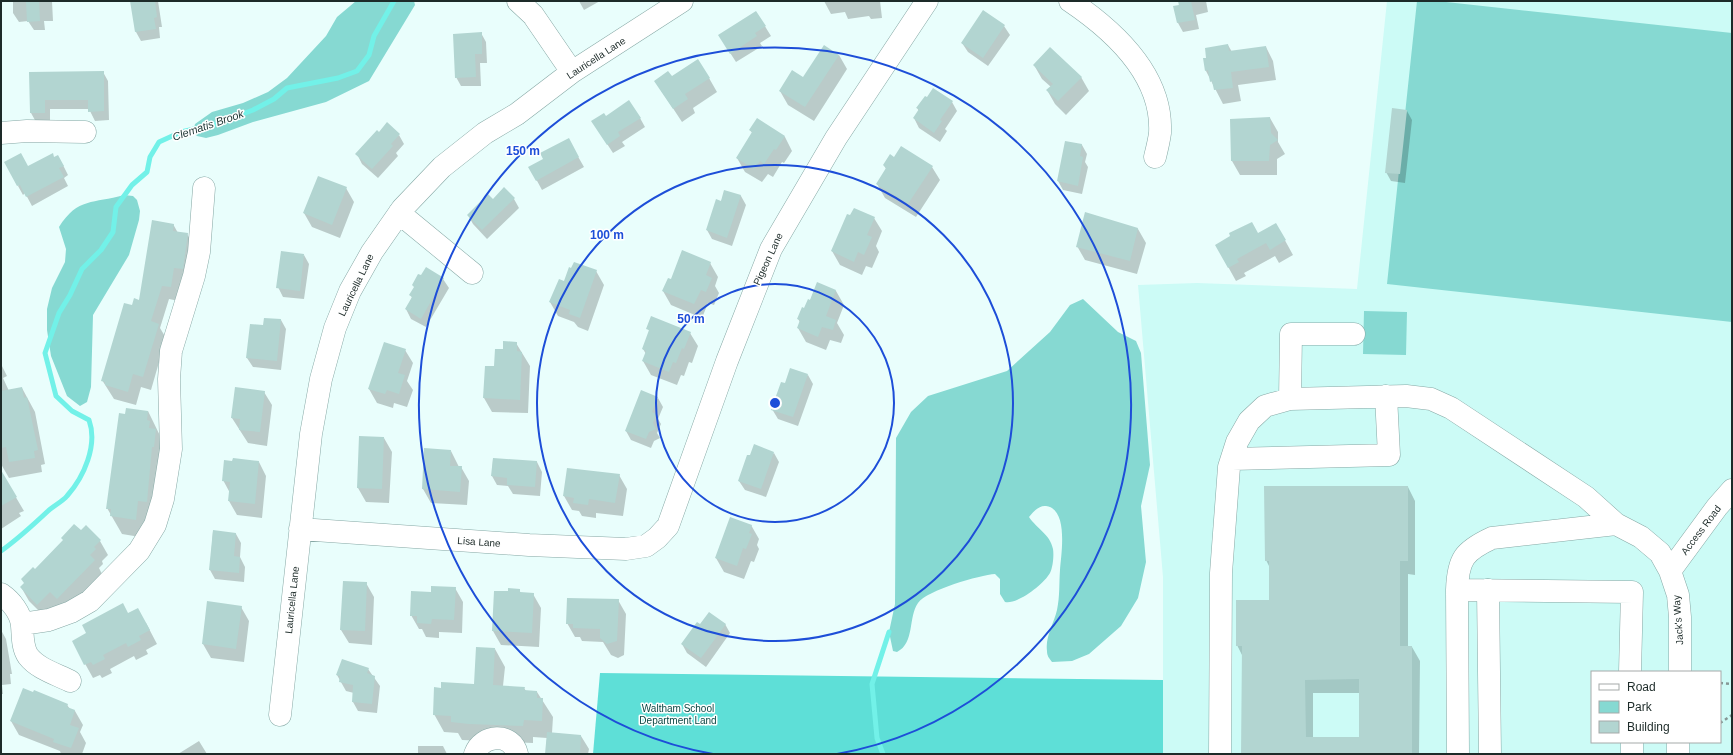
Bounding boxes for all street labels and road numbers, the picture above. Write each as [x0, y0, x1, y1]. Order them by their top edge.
street label: Lauricella Lane [565, 35, 628, 81]
street label: Pigeon Lane [751, 231, 785, 287]
street label: Lauricella Lane [336, 252, 376, 318]
street label: Access Road [1679, 503, 1723, 557]
street label: Lisa Lane [457, 535, 501, 549]
street label: Lauricella Lane [283, 565, 301, 634]
street label: Jack's Way [1671, 595, 1685, 645]

